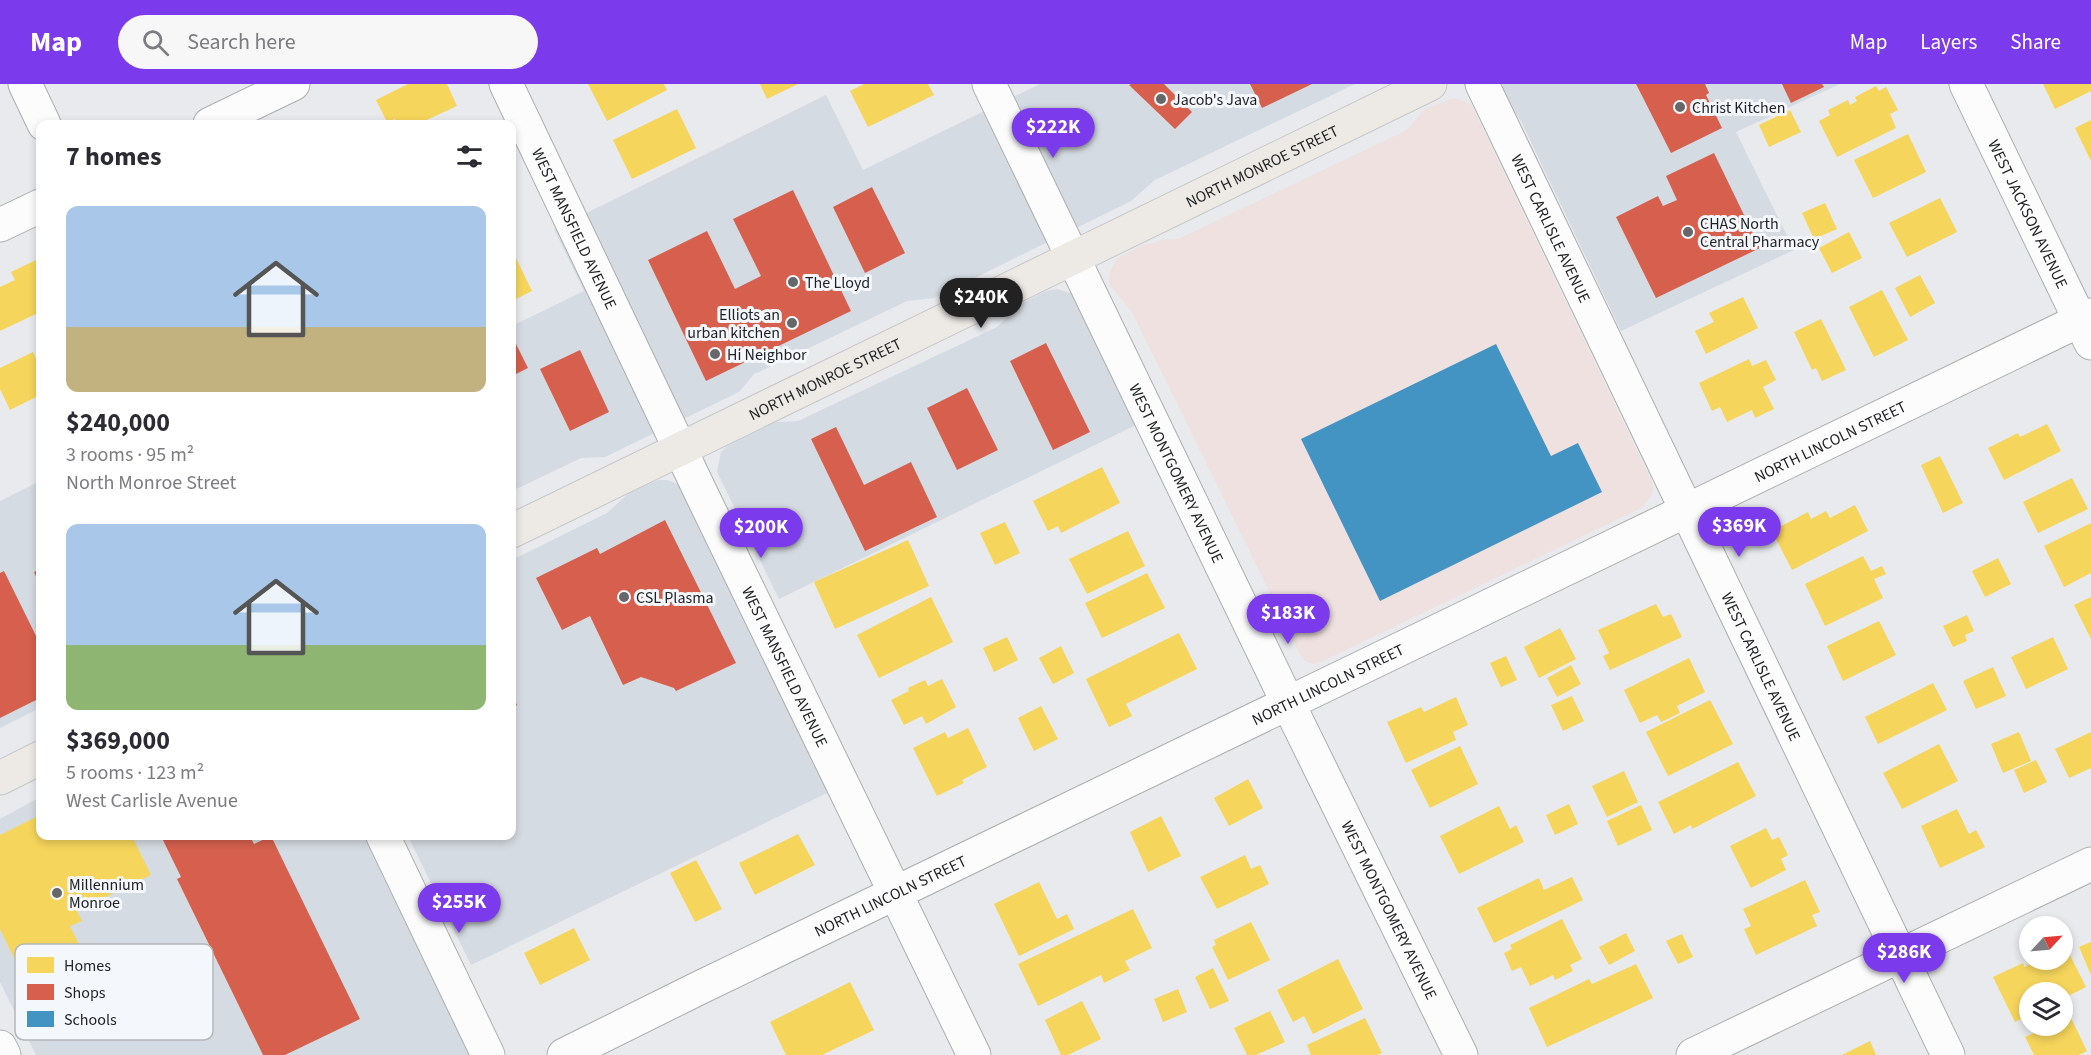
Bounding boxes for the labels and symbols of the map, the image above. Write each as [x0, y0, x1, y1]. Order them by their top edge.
place label: Jacob's Java [1173, 89, 1257, 111]
marker: Jacob's Java [1154, 92, 1168, 106]
place label: Christ Kitchen [1692, 97, 1785, 119]
marker: Christ Kitchen [1673, 100, 1687, 114]
pin: $222K [1011, 108, 1095, 159]
street label: NORTH MONROE STREET [1182, 120, 1343, 213]
street label: WEST JACKSON AVENUE [1982, 136, 2073, 292]
street label: WEST MANSFIELD AVENUE [526, 145, 622, 313]
street label: WEST CARLISLE AVENUE [1505, 151, 1595, 307]
place label: CHAS North Central Pharmacy [1700, 213, 1820, 253]
marker: CHAS North Central Pharmacy [1681, 225, 1695, 239]
place label: The Lloyd [805, 272, 870, 294]
marker: The Lloyd [786, 275, 800, 289]
pin: $240K [939, 278, 1023, 329]
place label: Elliots an urban kitchen [687, 304, 780, 344]
marker: Elliots an urban kitchen [785, 316, 799, 330]
street label: NORTH MONROE STREET [745, 333, 906, 426]
place label: Hi Neighbor [727, 344, 807, 366]
marker: Hi Neighbor [708, 347, 722, 361]
street label: WEST MONTGOMERY AVENUE [1123, 380, 1229, 567]
street label: NORTH LINCOLN STREET [1751, 396, 1911, 488]
pin: $369K [1697, 507, 1781, 558]
pin: $200K [719, 508, 803, 559]
street label: WEST MANSFIELD AVENUE [736, 583, 833, 751]
place label: CSL Plasma [636, 587, 714, 609]
street label: WEST CARLISLE AVENUE [1716, 589, 1806, 745]
marker: CSL Plasma [617, 590, 631, 604]
pin: $183K [1246, 594, 1330, 645]
street label: NORTH LINCOLN STREET [1248, 639, 1408, 731]
street label: WEST MONTGOMERY AVENUE [1336, 817, 1442, 1003]
street label: NORTH LINCOLN STREET [811, 850, 971, 943]
place label: Millennium Monroe [69, 874, 144, 914]
pin: $255K [417, 883, 501, 934]
marker: Millennium Monroe [50, 886, 64, 900]
north arrow [2019, 916, 2073, 970]
pin: $286K [1862, 933, 1946, 984]
legend [15, 944, 213, 1040]
text: Homes [64, 955, 111, 977]
text: Shops [64, 982, 106, 1004]
text: Schools [64, 1009, 117, 1031]

